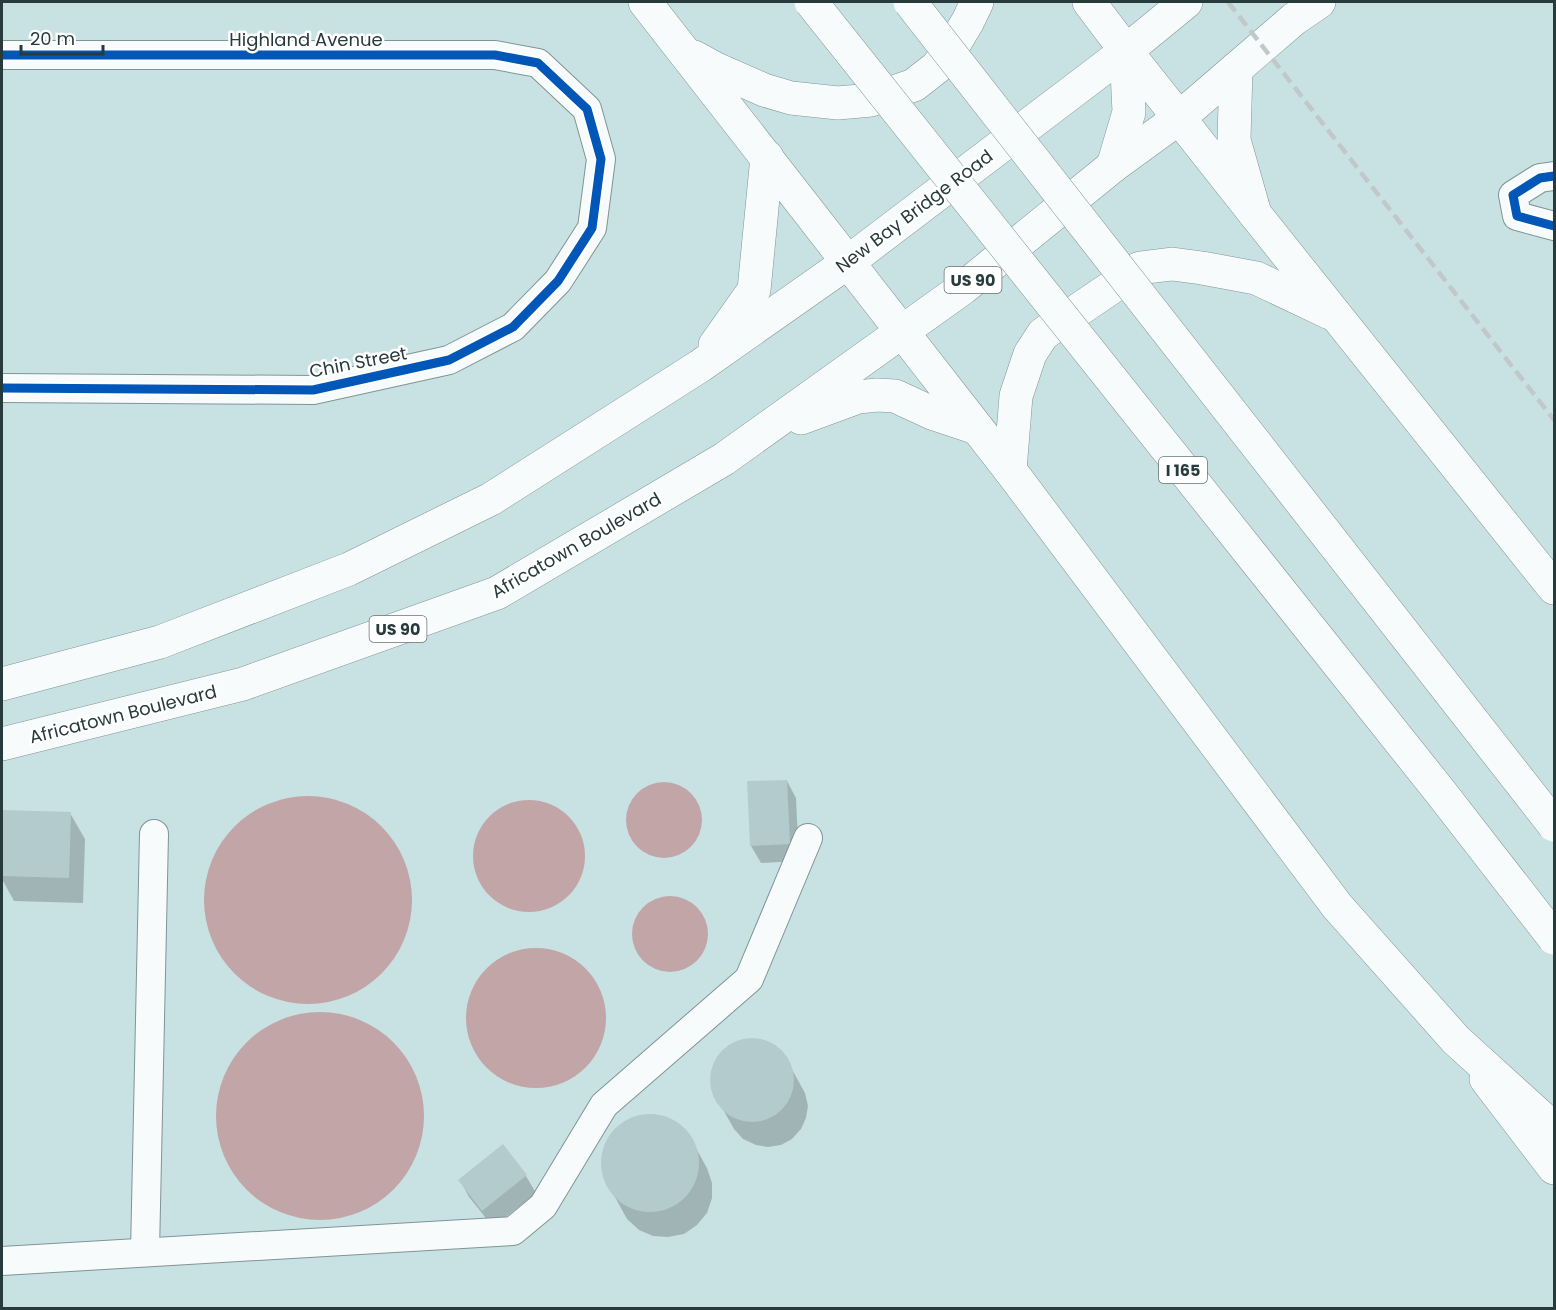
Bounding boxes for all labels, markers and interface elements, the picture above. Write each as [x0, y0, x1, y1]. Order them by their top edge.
scale bar [21, 18, 104, 56]
text: 20 m [30, 26, 75, 51]
street label: Highland Avenue [229, 27, 383, 52]
street label: New Bay Bridge Road [830, 144, 998, 278]
road number: US 90 [944, 267, 1002, 293]
street label: Chin Street [307, 340, 409, 384]
road number: I 165 [1159, 457, 1207, 483]
street label: Africatown Boulevard [486, 486, 666, 604]
road number: US 90 [370, 616, 426, 642]
street label: Africatown Boulevard [27, 679, 219, 749]

